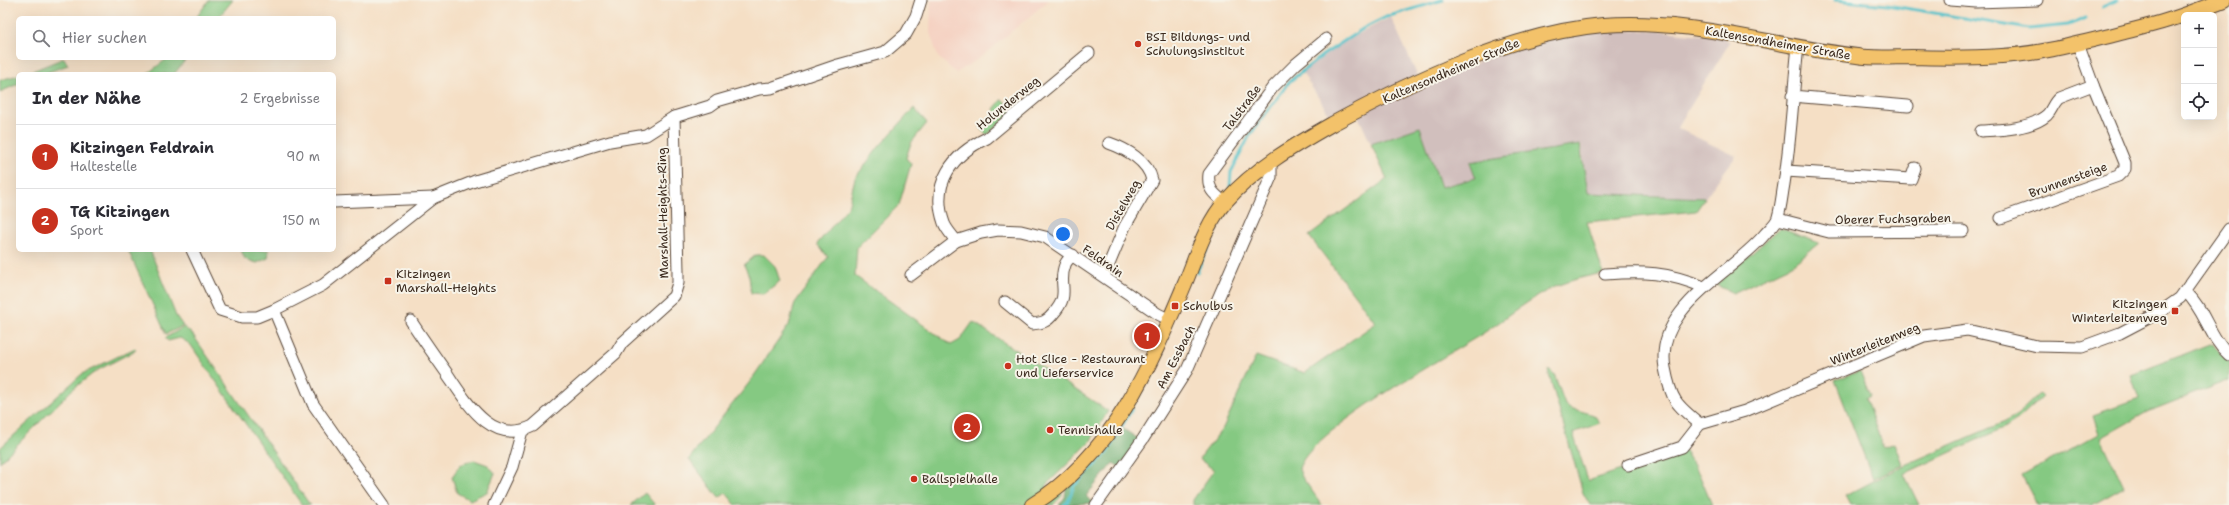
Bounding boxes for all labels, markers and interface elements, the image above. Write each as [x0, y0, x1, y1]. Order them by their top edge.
map controls [2181, 12, 2217, 120]
button: + [2181, 12, 2217, 48]
search box [16, 16, 336, 60]
street label: Kaltensondheimer Straße [1704, 22, 1852, 64]
icon: search [30, 27, 52, 49]
text: Hier suchen [62, 28, 147, 48]
place label: BSI Bildungs- und Schulungsinstitut [1146, 29, 1251, 59]
street label: Kaltensondheimer Straße [1380, 35, 1522, 107]
marker: BSI Bildungs- und Schulungsinstitut [1133, 39, 1143, 49]
button: − [2181, 48, 2217, 84]
street label: Holunderweg [973, 72, 1043, 134]
street label: Talstraße [1219, 81, 1265, 135]
button: locate [2181, 84, 2217, 120]
text: In der Nähe [32, 87, 141, 109]
text: 2 Ergebnisse [240, 90, 320, 107]
text: Kitzingen Feldrain [70, 138, 214, 158]
street label: Marshall-Heights-Ring [654, 147, 672, 279]
text: 1 [42, 148, 48, 165]
text: 90 m [286, 148, 320, 165]
text: Haltestelle [70, 158, 137, 175]
street label: Brunnensteige [2027, 158, 2110, 202]
street label: Distelweg [1102, 177, 1144, 233]
text: TG Kitzingen [70, 202, 170, 222]
street label: Oberer Fuchsgraben [1835, 210, 1951, 228]
text: 2 [40, 212, 50, 229]
text: 150 m [282, 212, 320, 229]
text: Sport [70, 222, 103, 239]
your location [1053, 224, 1073, 244]
street label: Feldrain [1079, 241, 1127, 281]
place label: Kitzingen Marshall-Heights [396, 266, 497, 296]
marker: Kitzingen Marshall-Heights [383, 276, 393, 286]
place label: Kitzingen Winterleitenweg [2072, 296, 2167, 326]
place label: Schulbus [1183, 298, 1233, 314]
marker: Schulbus [1170, 301, 1180, 311]
marker: Kitzingen Winterleitenweg [2170, 306, 2180, 316]
street label: Winterleitenweg [1828, 319, 1922, 369]
pin: 1 [1134, 321, 1160, 351]
street label: Am Essbach [1153, 322, 1199, 392]
place label: Hot Slice - Restaurant und Lieferservice [1016, 351, 1145, 381]
marker: Hot Slice - Restaurant und Lieferservice [1003, 361, 1013, 371]
pin: 2 [954, 412, 980, 442]
place label: Tennishalle [1058, 422, 1123, 438]
marker: Tennishalle [1045, 425, 1055, 435]
place label: Ballspielhalle [922, 471, 998, 487]
marker: Ballspielhalle [909, 474, 919, 484]

